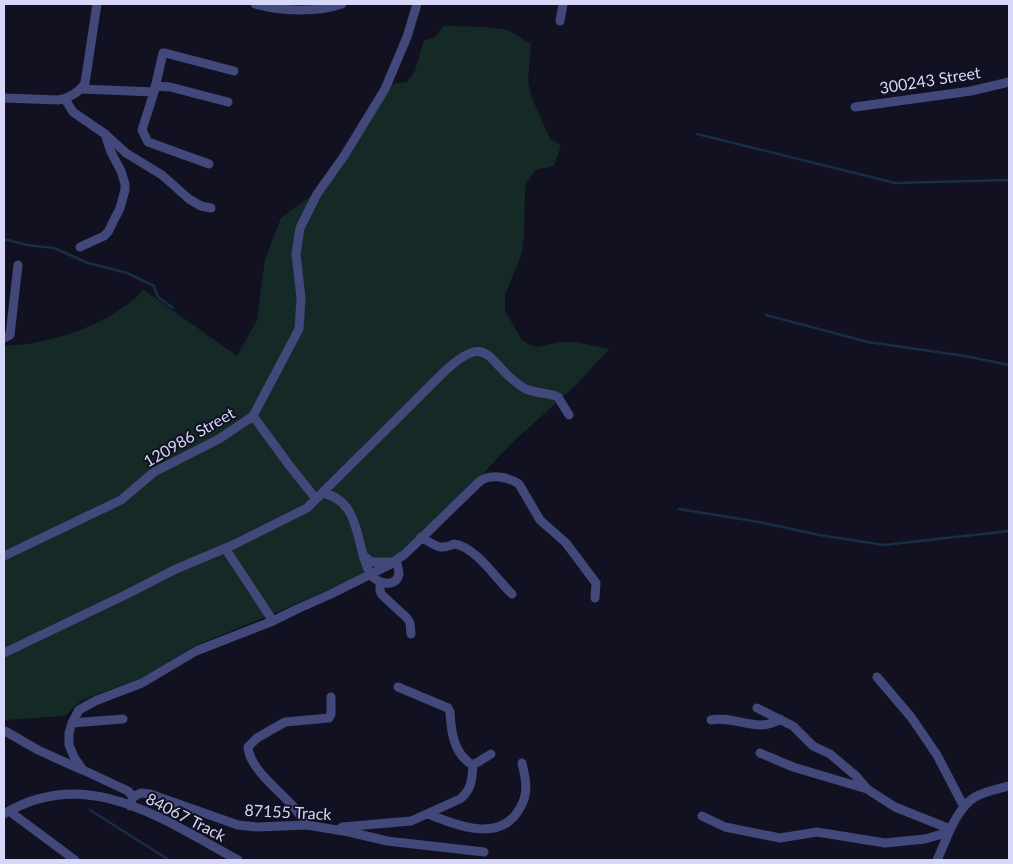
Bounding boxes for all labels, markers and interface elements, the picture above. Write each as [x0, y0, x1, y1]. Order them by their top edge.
street label: 300243 Street [878, 62, 982, 97]
street label: 120986 Street [140, 403, 238, 470]
street label: 84067 Track [143, 788, 230, 845]
street label: 87155 Track [244, 800, 333, 823]

